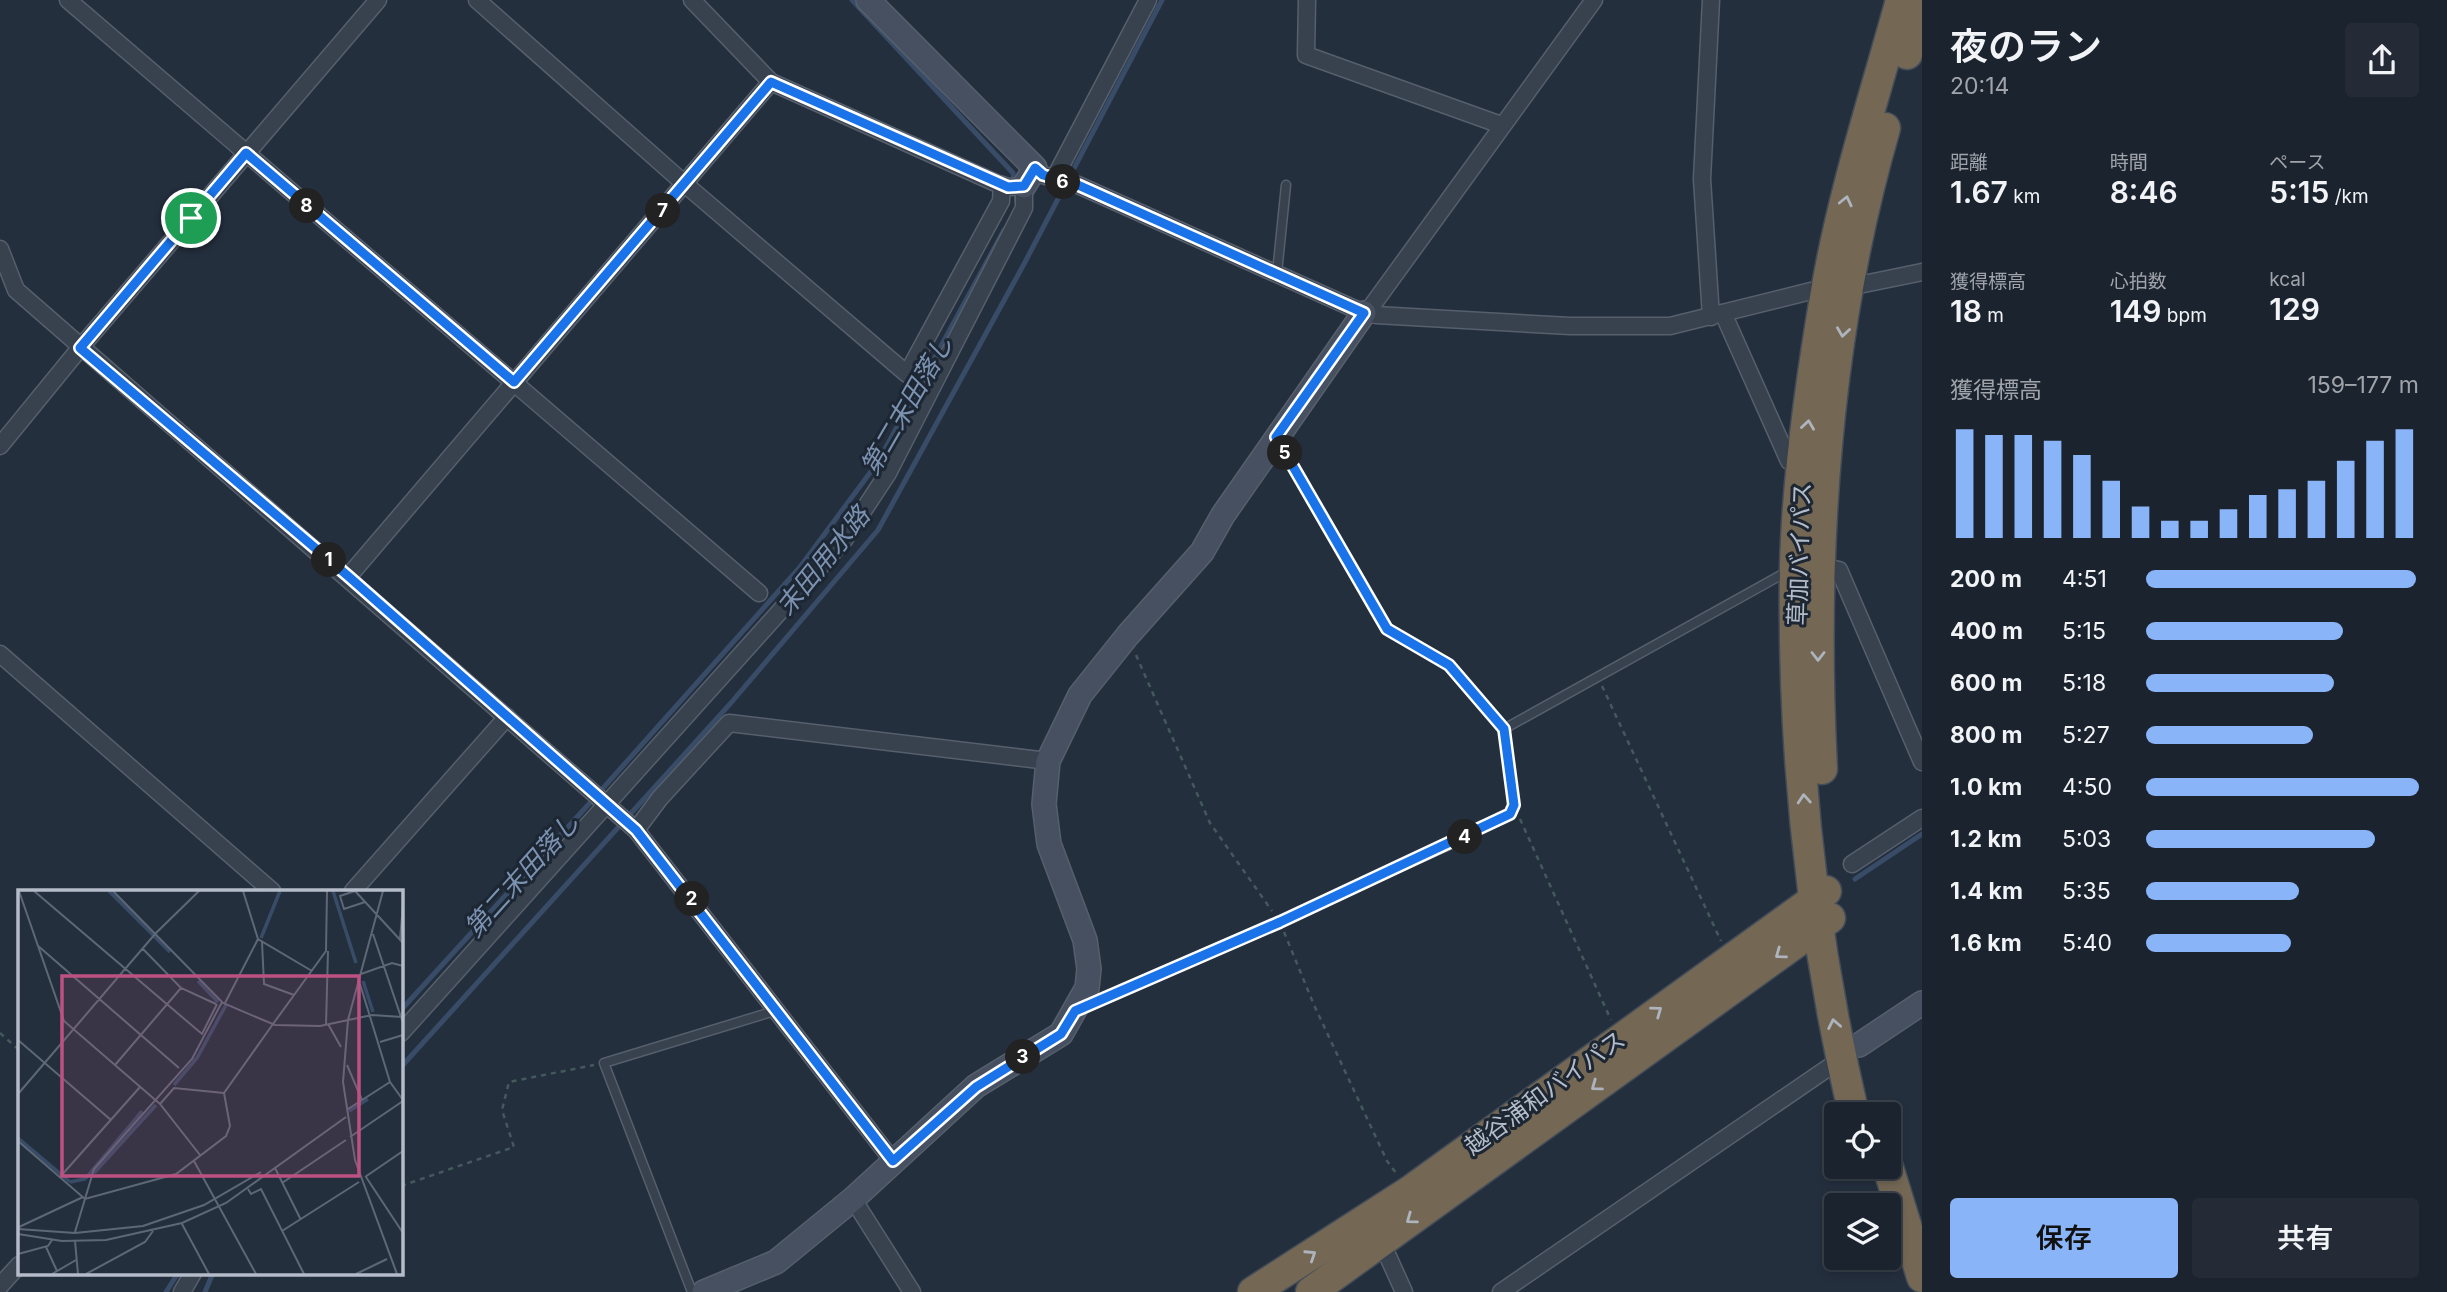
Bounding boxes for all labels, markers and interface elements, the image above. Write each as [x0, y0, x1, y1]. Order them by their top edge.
text: 夜のラン [1950, 23, 2102, 69]
button: share [2345, 23, 2419, 97]
text: 20:14 [1950, 72, 2009, 100]
text: 距離 [1950, 151, 1988, 174]
text: 時間 [2110, 151, 2148, 174]
text: ペース [2269, 151, 2325, 174]
pin: 6 [1046, 164, 1080, 200]
text: 6 [1056, 170, 1069, 193]
text: 1.67 [1950, 174, 2008, 210]
text: 8:46 [2110, 174, 2178, 210]
text: 5:15 [2269, 174, 2329, 210]
text: km [2008, 185, 2040, 208]
text: /km [2329, 185, 2369, 208]
pin [161, 188, 221, 248]
pin: 8 [290, 188, 324, 224]
text: 8 [300, 194, 313, 217]
pin: 7 [646, 194, 680, 228]
one-way arrow [1838, 195, 1852, 207]
icon: arrive [172, 199, 210, 237]
text: 7 [657, 199, 668, 222]
text: kcal [2269, 268, 2306, 291]
text: 獲得標高 [1950, 270, 2026, 293]
text: 心拍数 [2110, 270, 2167, 293]
text: 129 [2269, 291, 2320, 327]
text: 18 [1950, 293, 1982, 329]
text: 149 [2110, 293, 2162, 329]
text: m [1982, 304, 2004, 327]
text: bpm [2162, 304, 2207, 327]
one-way arrow [1836, 326, 1851, 338]
water label: 第二末田落し [854, 329, 959, 480]
text: 159–177 m [2307, 371, 2419, 399]
text: 獲得標高 [1950, 376, 2042, 404]
one-way arrow [1801, 420, 1816, 431]
pin: 5 [1268, 435, 1302, 470]
text: 5 [1278, 441, 1291, 464]
street label: 草加バイパス [1783, 482, 1816, 626]
water label: 末田用水路 [770, 499, 877, 621]
pin: 1 [312, 542, 346, 578]
text: 1 [324, 548, 333, 571]
text: 200 m [1950, 565, 2022, 593]
text: 4:51 [2062, 565, 2107, 593]
text: 400 m [1950, 617, 2023, 645]
text: 5:15 [2062, 617, 2106, 645]
one-way arrow [1810, 651, 1826, 661]
text: 600 m [1950, 669, 2022, 697]
text: 5:18 [2062, 669, 2106, 697]
text: 800 m [1950, 721, 2022, 749]
text: 5:27 [2062, 721, 2110, 749]
text: 1.0 km [1950, 773, 2022, 801]
text: 4:50 [2062, 773, 2112, 801]
one-way arrow [1796, 793, 1811, 804]
water label: 第二末田落し [458, 806, 585, 943]
pin: 4 [1448, 820, 1482, 854]
text: 4 [1458, 825, 1471, 848]
text: 1.2 km [1950, 825, 2022, 853]
text: 5:03 [2062, 825, 2111, 853]
text: 1.4 km [1950, 877, 2023, 905]
text: 5:35 [2062, 877, 2111, 905]
pin: 2 [674, 881, 710, 916]
text: 2 [686, 887, 697, 910]
inset map [18, 890, 402, 1274]
text: 1.6 km [1950, 929, 2022, 957]
text: 5:40 [2062, 929, 2112, 957]
one-way arrow [1775, 945, 1788, 958]
one-way arrow [1649, 1007, 1662, 1020]
one-way arrow [1828, 1018, 1843, 1030]
street label: 越谷浦和バイパス [1459, 1025, 1631, 1161]
pin: 3 [1006, 1040, 1040, 1074]
text: 3 [1016, 1045, 1029, 1068]
one-way arrow [1591, 1078, 1603, 1090]
map controls [1824, 1102, 1901, 1270]
button: locate [1824, 1102, 1901, 1179]
button: layers [1824, 1193, 1901, 1270]
button: 保存 [1950, 1198, 2178, 1278]
button: 共有 [2192, 1198, 2419, 1278]
one-way arrow [1406, 1211, 1419, 1223]
one-way arrow [1303, 1251, 1316, 1264]

